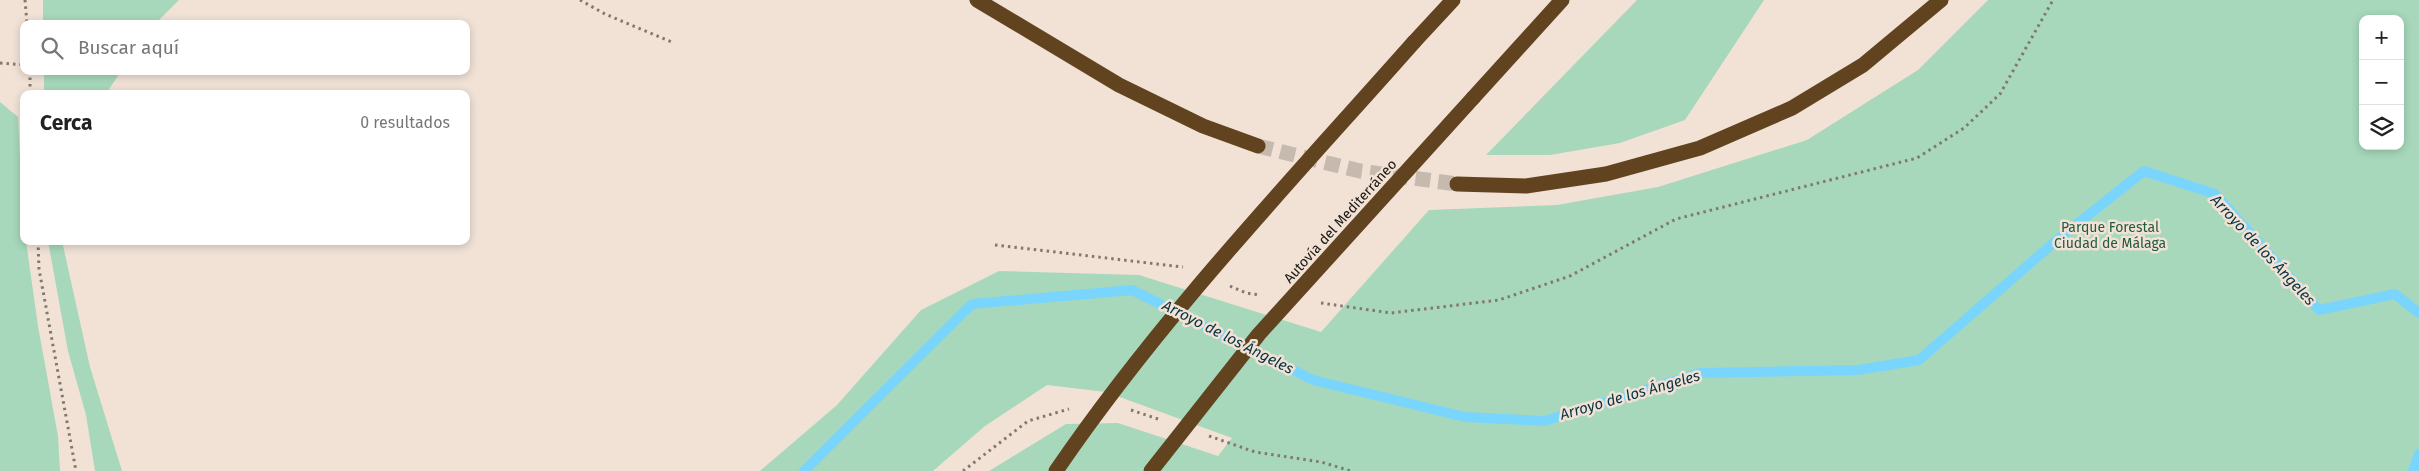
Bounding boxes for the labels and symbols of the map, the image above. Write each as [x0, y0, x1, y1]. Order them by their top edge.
street label: Autovía del Mediterráneo [1280, 156, 1400, 287]
water label: Arroyo de los Ángeles [2206, 190, 2319, 309]
park label: Parque Forestal Ciudad de Málaga [2054, 219, 2166, 252]
water label: Arroyo de los Ángeles [1159, 296, 1297, 378]
water label: Arroyo de los Ángeles [1557, 366, 1702, 424]

